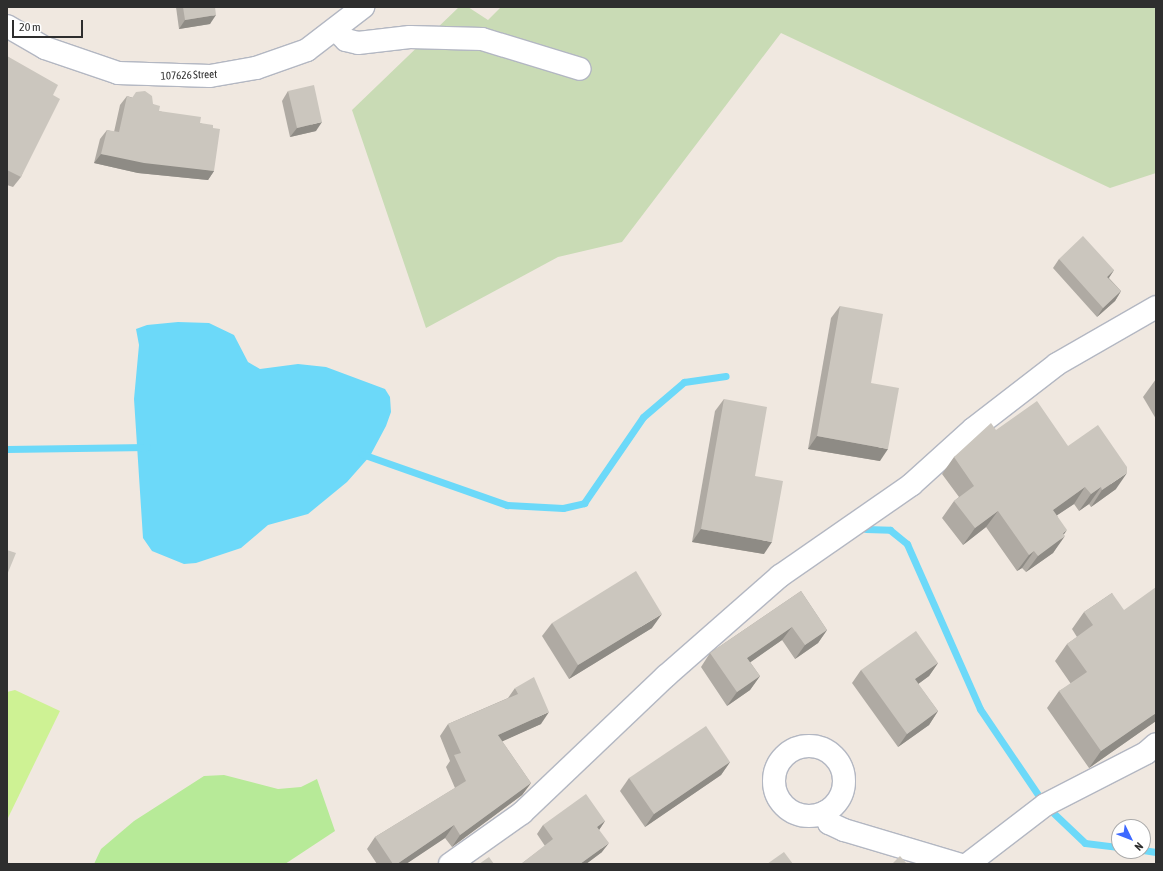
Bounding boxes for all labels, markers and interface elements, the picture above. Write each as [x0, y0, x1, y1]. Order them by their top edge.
scale bar [14, 12, 85, 38]
text: 20 m [19, 20, 41, 34]
street label: 107626 Street [160, 67, 218, 83]
north arrow [1111, 819, 1151, 859]
text: N [1132, 840, 1146, 853]

